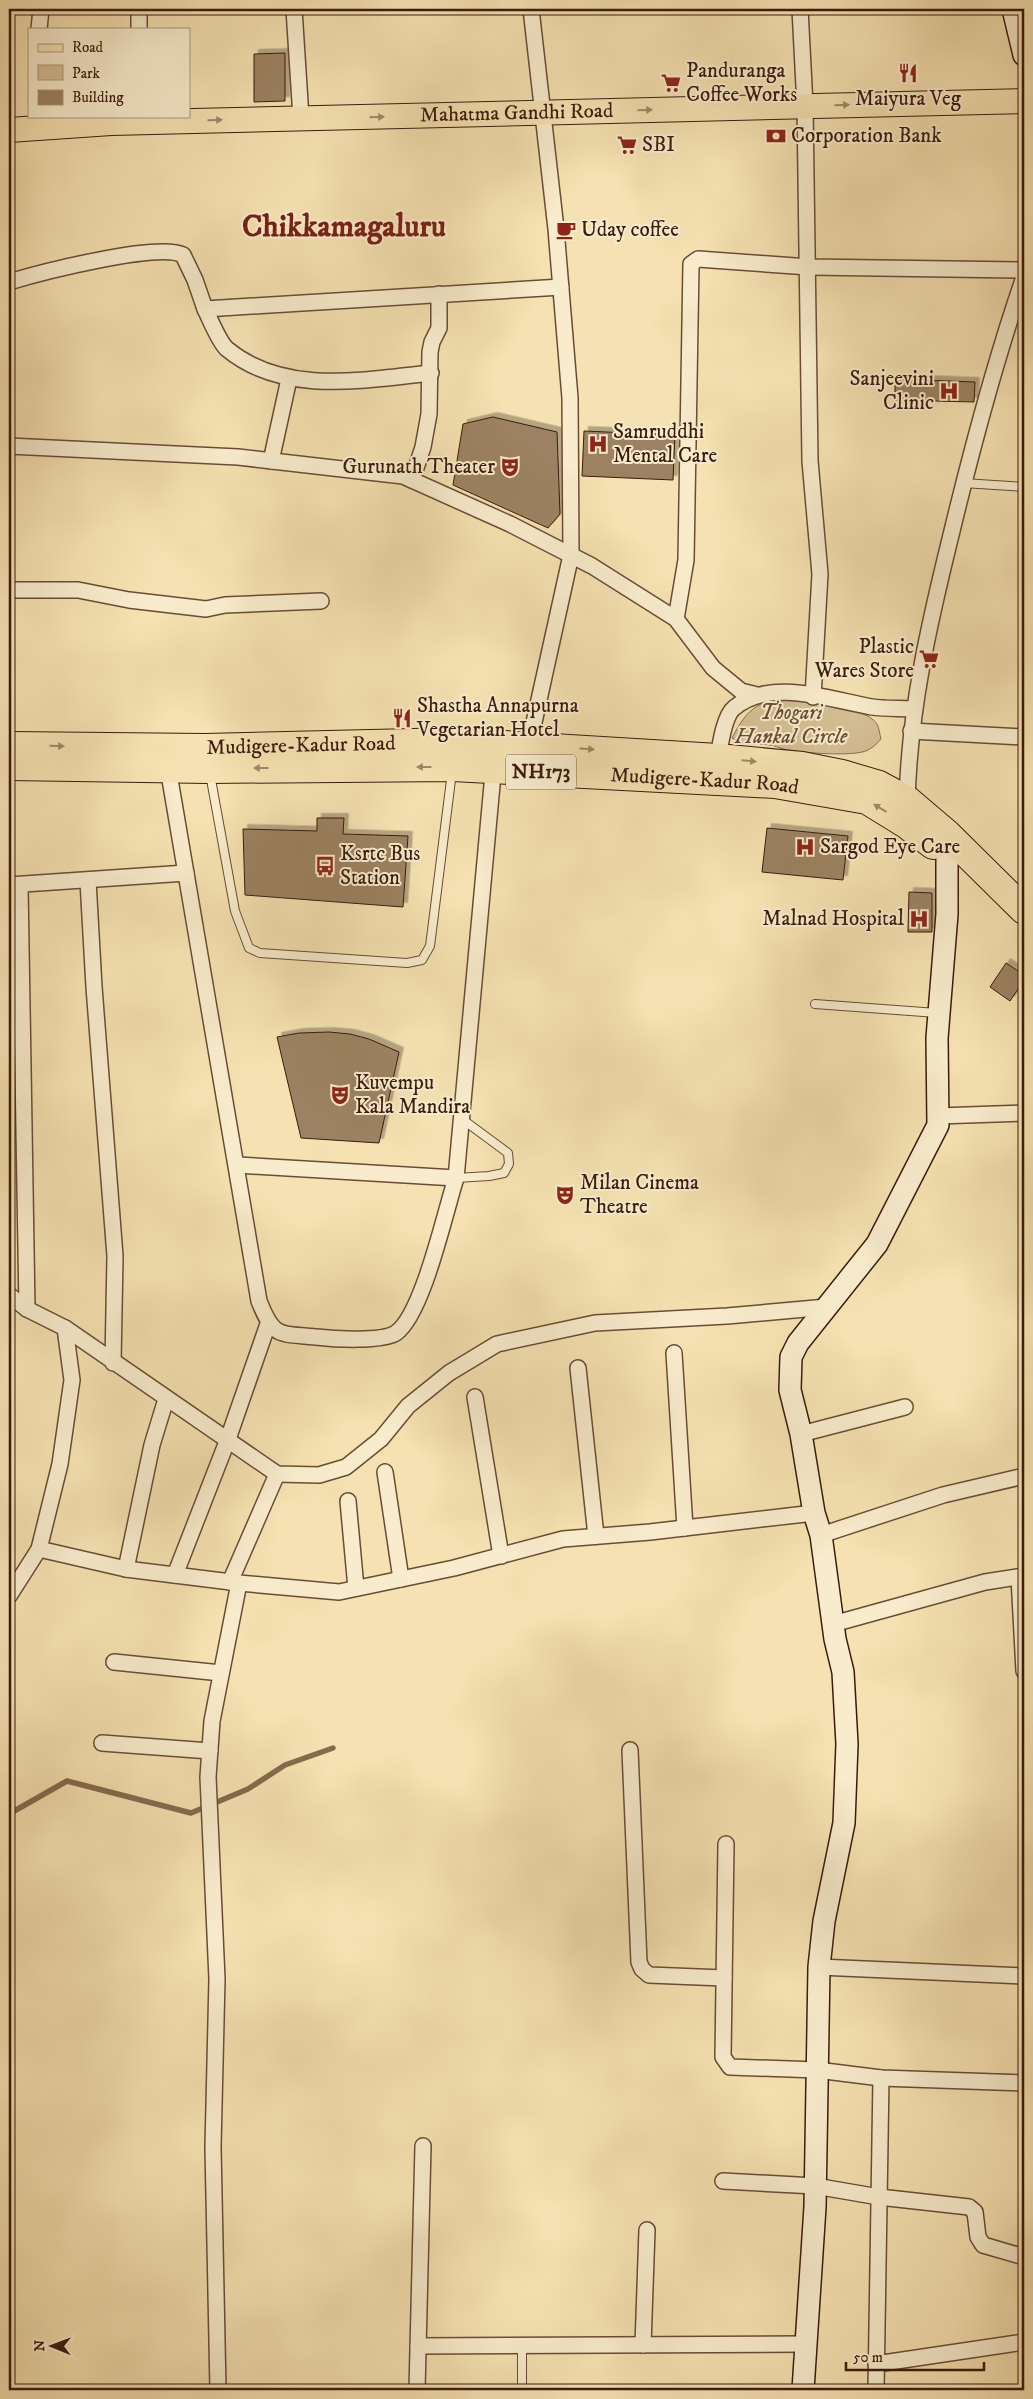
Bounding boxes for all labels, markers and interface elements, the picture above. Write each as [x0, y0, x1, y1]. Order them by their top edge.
legend [28, 28, 190, 118]
text: Road [72, 38, 104, 57]
place label: Panduranga Coffee Works [686, 58, 797, 108]
restaurant icon: Maiyura Veg [897, 62, 919, 84]
text: Park [72, 64, 101, 83]
supermarket icon: Panduranga Coffee Works [660, 72, 682, 94]
place label: Maiyura Veg [855, 86, 962, 112]
text: Building [72, 88, 124, 107]
street label: Mahatma Gandhi Road [420, 98, 614, 129]
one-way arrow [834, 101, 850, 109]
one-way arrow [637, 106, 653, 114]
one-way arrow [369, 112, 385, 120]
one-way arrow [207, 116, 223, 124]
place label: Corporation Bank [791, 123, 942, 149]
bank icon: Corporation Bank [765, 125, 787, 147]
place label: SBI [642, 132, 675, 158]
supermarket icon: SBI [616, 134, 638, 156]
district label: Chikkamagaluru [242, 208, 446, 246]
place label: Uday coffee [581, 217, 679, 243]
cafe icon: Uday coffee [555, 219, 577, 241]
place label: Sanjeevini Clinic [850, 366, 934, 416]
hospital icon: Sanjeevini Clinic [938, 380, 960, 402]
place label: Samruddhi Mental Care [613, 419, 718, 469]
hospital icon: Samruddhi Mental Care [587, 433, 609, 455]
place label: Gurunath Theater [342, 454, 495, 480]
theatre icon: Gurunath Theater [499, 456, 521, 478]
place label: Plastic Wares Store [814, 634, 914, 684]
supermarket icon: Plastic Wares Store [918, 648, 940, 670]
place label: Shastha Annapurna Vegetarian Hotel [416, 693, 579, 743]
park label: Thogari Hankal Circle [734, 700, 848, 750]
restaurant icon: Shastha Annapurna Vegetarian Hotel [391, 707, 413, 729]
street label: Mudigere-Kadur Road [206, 730, 396, 761]
one-way arrow [50, 742, 66, 750]
one-way arrow [579, 746, 595, 754]
road number: NH173 [506, 754, 576, 790]
one-way arrow [742, 757, 758, 765]
street label: Mudigere-Kadur Road [610, 762, 801, 801]
one-way arrow [416, 763, 432, 771]
one-way arrow [253, 764, 269, 772]
one-way arrow [873, 803, 886, 812]
place label: Sargod Eye Care [820, 834, 960, 860]
hospital icon: Sargod Eye Care [794, 836, 816, 858]
place label: Ksrtc Bus Station [340, 841, 420, 891]
bus stop icon: Ksrtc Bus Station [314, 855, 336, 877]
place label: Malnad Hospital [762, 906, 905, 932]
hospital icon: Malnad Hospital [908, 908, 930, 930]
place label: Kuvempu Kala Mandira [355, 1070, 470, 1120]
theatre icon: Kuvempu Kala Mandira [329, 1084, 351, 1106]
place label: Milan Cinema Theatre [580, 1170, 699, 1220]
theatre icon: Milan Cinema Theatre [554, 1184, 576, 1206]
north arrow [28, 2322, 78, 2372]
text: N [31, 2339, 49, 2352]
scale bar [846, 2339, 983, 2371]
text: 50 m [853, 2348, 883, 2367]

